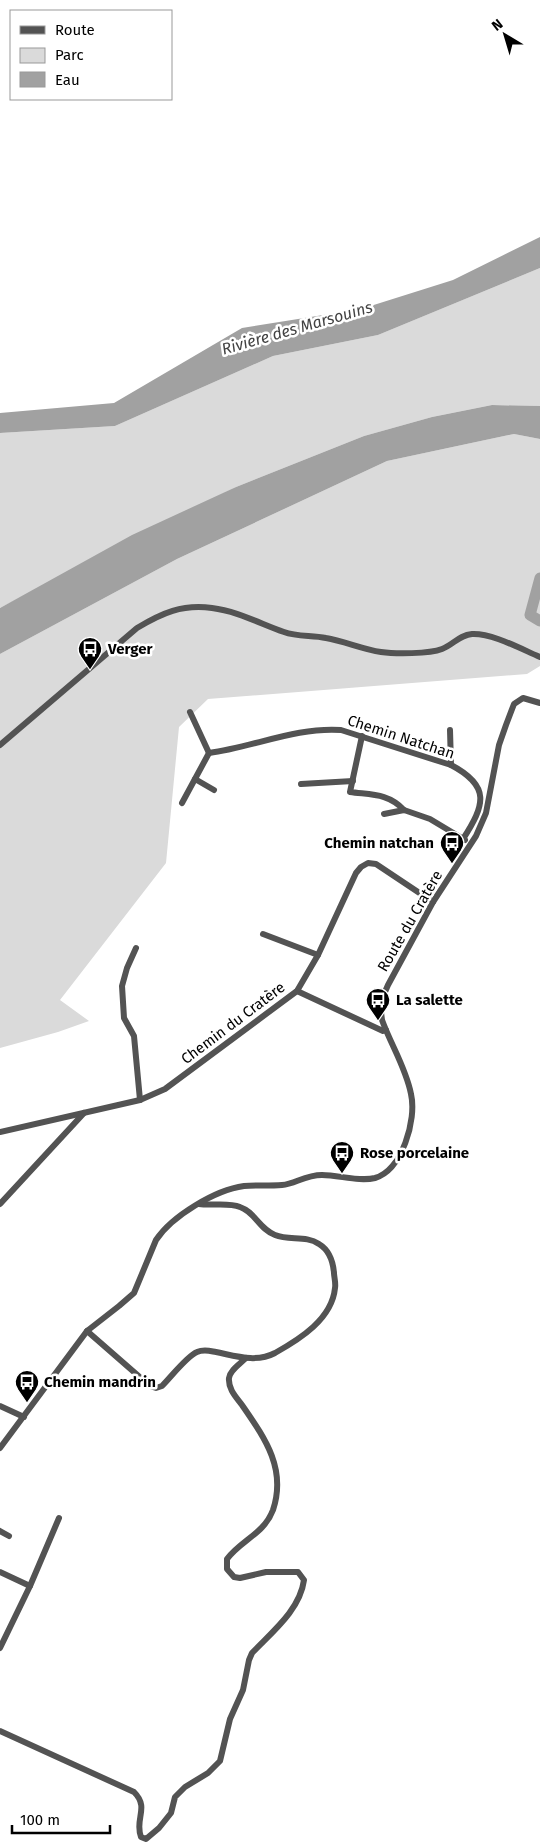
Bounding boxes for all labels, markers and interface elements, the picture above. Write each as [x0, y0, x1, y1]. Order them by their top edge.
legend [10, 10, 172, 100]
north arrow [480, 10, 530, 60]
text: N [488, 16, 506, 35]
text: Route [55, 21, 95, 39]
text: Parc [55, 46, 84, 64]
text: Eau [55, 71, 80, 89]
water label: Rivière des Marsouins [219, 297, 375, 359]
bus stop icon: Verger [77, 636, 103, 670]
place label: Verger [107, 640, 154, 658]
street label: Chemin Natchan [345, 711, 457, 763]
bus stop icon: Chemin natchan [439, 830, 465, 864]
place label: Chemin natchan [324, 834, 434, 852]
street label: Route du Cratère [374, 867, 446, 975]
street label: Chemin du Cratère [178, 978, 288, 1068]
bus stop icon: La salette [365, 987, 391, 1021]
place label: La salette [396, 991, 463, 1009]
bus stop icon: Rose porcelaine [329, 1140, 355, 1174]
place label: Rose porcelaine [360, 1144, 469, 1162]
bus stop icon: Chemin mandrin [14, 1369, 40, 1403]
place label: Chemin mandrin [44, 1373, 156, 1391]
scale bar [12, 1802, 110, 1834]
text: 100 m [20, 1811, 60, 1829]

